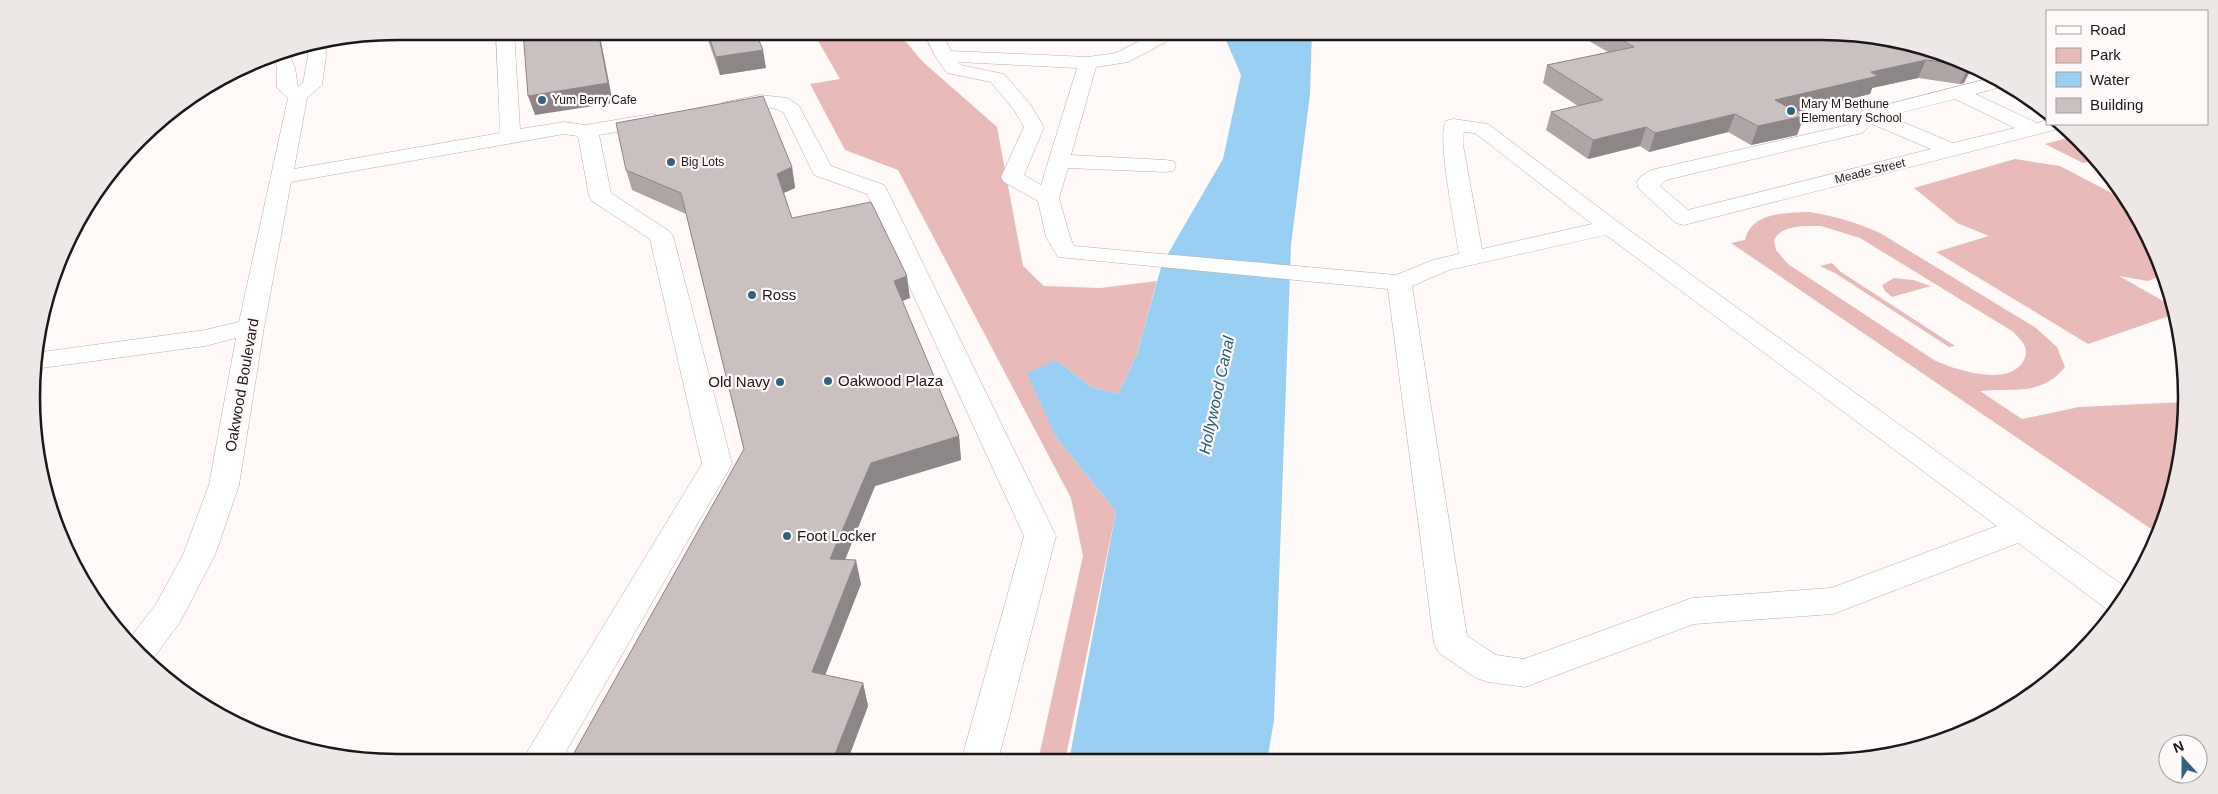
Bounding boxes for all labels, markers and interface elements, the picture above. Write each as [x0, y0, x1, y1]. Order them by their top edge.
legend [2046, 10, 2208, 125]
text: Road [2090, 21, 2126, 38]
text: Park [2090, 46, 2121, 63]
text: Water [2090, 71, 2129, 88]
place label: Yum Berry Cafe [552, 93, 637, 107]
marker: Yum Berry Cafe [536, 94, 548, 106]
text: Building [2090, 96, 2143, 113]
place label: Mary M Bethune Elementary School [1801, 97, 1902, 125]
marker: Mary M Bethune Elementary School [1785, 105, 1797, 117]
place label: Big Lots [681, 155, 724, 169]
street label: Meade Street [1833, 155, 1907, 187]
marker: Big Lots [665, 156, 677, 168]
place label: Ross [762, 286, 796, 303]
marker: Ross [746, 289, 758, 301]
street label: Oakwood Boulevard [221, 317, 262, 453]
water label: Hollywood Canal [1196, 334, 1237, 456]
place label: Oakwood Plaza [838, 372, 944, 389]
place label: Old Navy [708, 373, 770, 390]
marker: Oakwood Plaza [822, 375, 834, 387]
marker: Old Navy [774, 376, 786, 388]
place label: Foot Locker [797, 527, 876, 544]
marker: Foot Locker [781, 530, 793, 542]
north arrow [2158, 734, 2208, 784]
text: N [2171, 738, 2186, 756]

